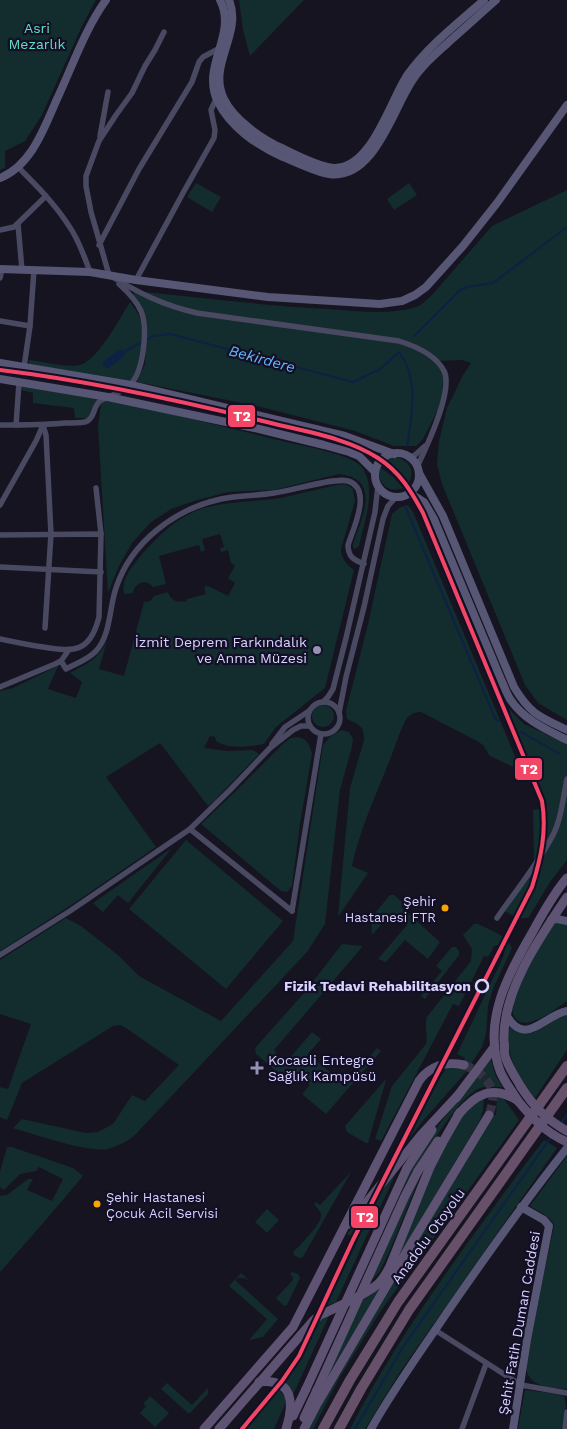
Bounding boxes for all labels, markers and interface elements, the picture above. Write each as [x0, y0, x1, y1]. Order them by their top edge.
park label: Asri Mezarlık [9, 20, 66, 52]
water label: Bekirdere [227, 342, 297, 376]
line badge: T2 [227, 404, 256, 428]
text: T2 [233, 408, 251, 424]
place label: İzmit Deprem Farkındalık ve Anma Müzesi [135, 634, 307, 666]
marker: İzmit Deprem Farkındalık ve Anma Müzesi [311, 644, 323, 656]
line badge: T2 [514, 757, 543, 781]
text: T2 [520, 761, 538, 777]
place label: Şehir Hastanesi FTR [345, 894, 436, 925]
marker: Şehir Hastanesi FTR [440, 903, 450, 913]
place label: Fizik Tedavi Rehabilitasyon [284, 978, 471, 994]
marker: Fizik Tedavi Rehabilitasyon [475, 979, 489, 993]
place label: Kocaeli Entegre Sağlık Kampüsü [268, 1052, 376, 1084]
marker: Kocaeli Entegre Sağlık Kampüsü [250, 1061, 264, 1075]
street label: Anadolu Otoyolu [388, 1185, 468, 1287]
place label: Şehir Hastanesi Çocuk Acil Servisi [106, 1190, 218, 1221]
marker: Şehir Hastanesi Çocuk Acil Servisi [92, 1199, 102, 1209]
line badge: T2 [350, 1205, 379, 1229]
text: T2 [356, 1209, 374, 1225]
street label: Şehit Fatih Duman Caddesi [495, 1230, 543, 1416]

